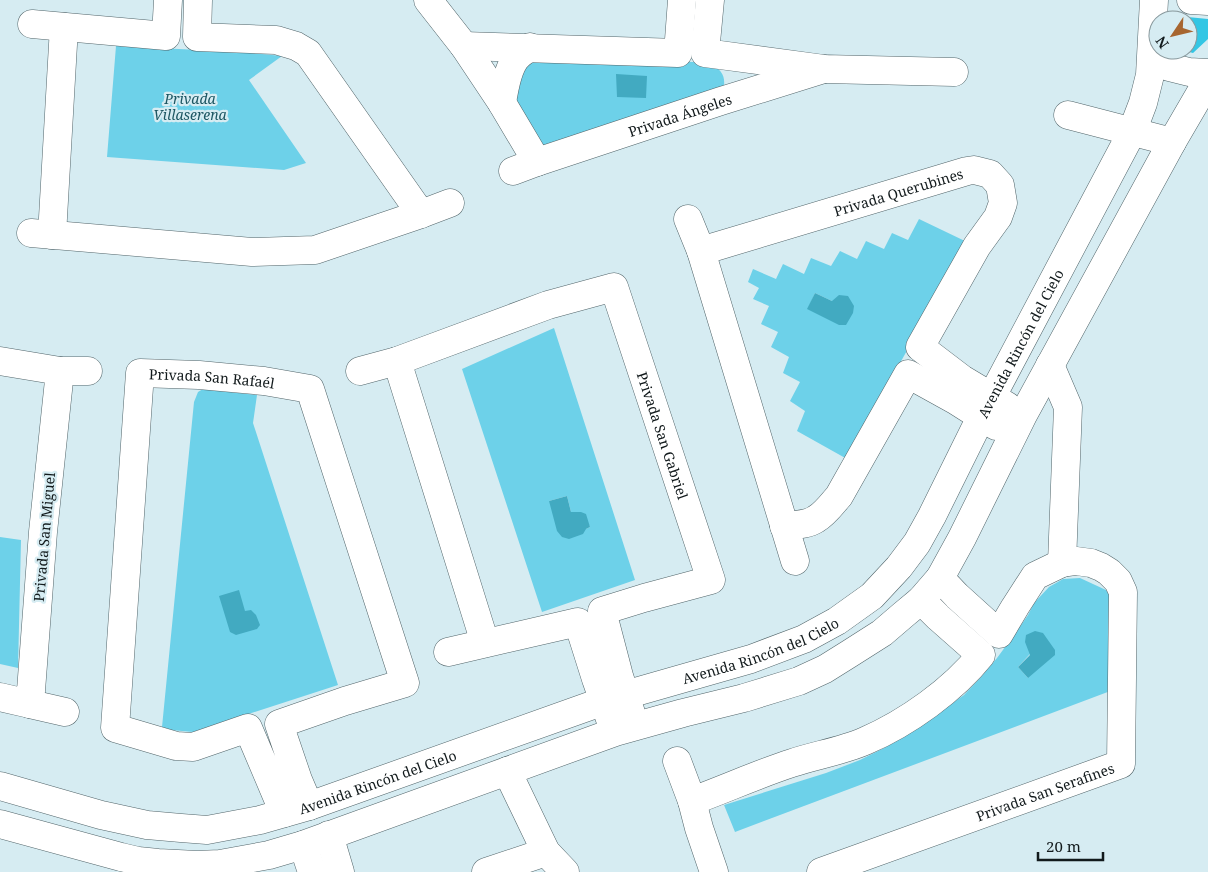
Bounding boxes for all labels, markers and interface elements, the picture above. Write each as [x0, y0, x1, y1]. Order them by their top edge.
north arrow [1148, 10, 1198, 60]
text: N [1151, 33, 1173, 53]
park label: Privada Villaserena [153, 89, 228, 124]
street label: Privada Ángeles [626, 89, 734, 141]
street label: Privada Querubines [831, 163, 965, 220]
street label: Avenida Rincón del Cielo [973, 266, 1067, 421]
street label: Privada San Rafaél [149, 364, 277, 392]
street label: Privada San Gabriel [633, 369, 693, 502]
street label: Privada San Miguel [29, 471, 59, 602]
street label: Avenida Rincón del Cielo [680, 612, 842, 688]
street label: Avenida Rincón del Cielo [297, 745, 459, 818]
street label: Privada San Serafines [973, 758, 1117, 825]
scale bar [1038, 830, 1103, 862]
text: 20 m [1046, 836, 1081, 856]

